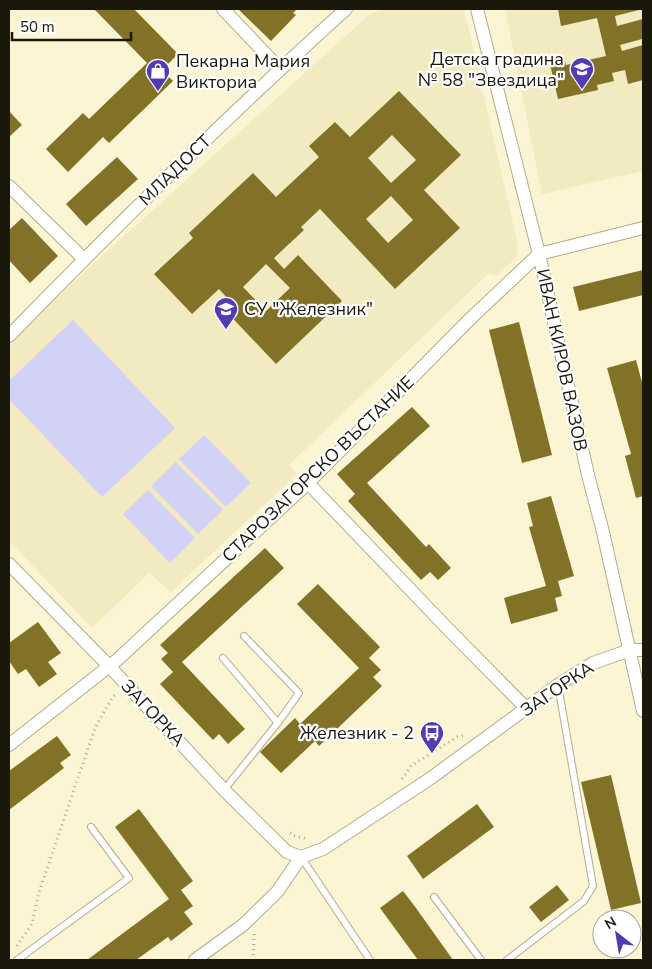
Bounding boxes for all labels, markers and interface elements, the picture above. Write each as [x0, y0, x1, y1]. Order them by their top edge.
scale bar [12, 10, 131, 42]
text: 50 m [20, 17, 55, 37]
place label: Детска градина № 58 "Звездица" [418, 47, 564, 92]
place label: Пекарна Мария Викториа [176, 49, 310, 94]
school or university icon: Детска градина № 58 "Звездица" [569, 56, 595, 90]
shop icon: Пекарна Мария Викториа [145, 58, 171, 92]
street label: МЛАДОСТ [133, 129, 217, 211]
street label: ИВАН КИРОВ ВАЗОВ [531, 267, 593, 453]
school or university icon: СУ "Железник" [213, 296, 239, 330]
place label: СУ "Железник" [244, 297, 373, 321]
street label: СТАРОЗАГОРСКО ВЪСТАНИЕ [217, 371, 419, 567]
street label: ЗАГОРКА [516, 656, 598, 722]
street label: ЗАГОРКА [116, 674, 190, 752]
bus stop icon: Железник - 2 [419, 720, 445, 754]
place label: Железник - 2 [300, 721, 414, 745]
north arrow [592, 909, 642, 959]
text: N [601, 912, 620, 934]

